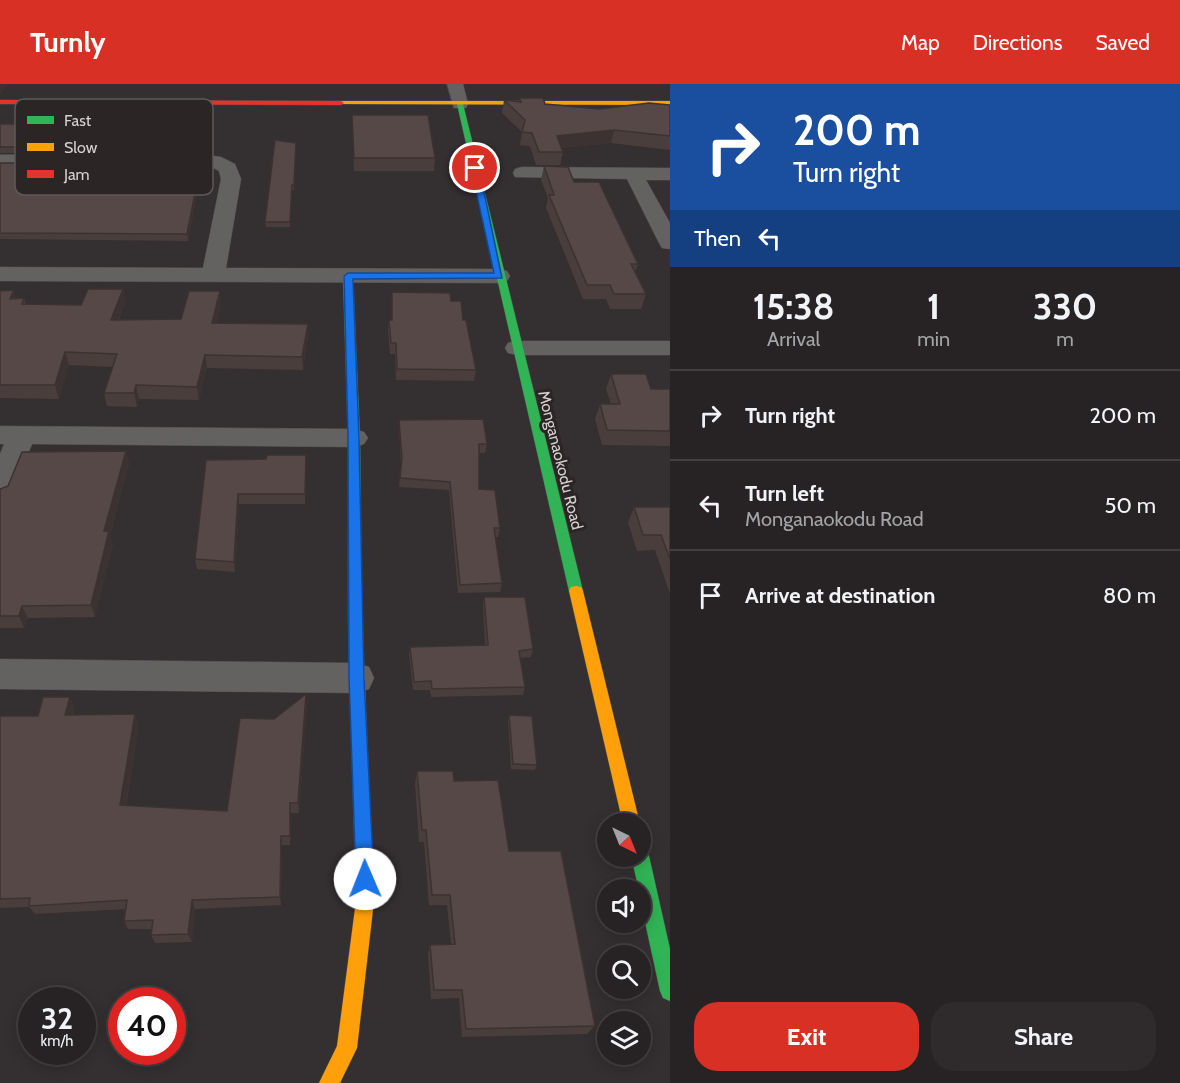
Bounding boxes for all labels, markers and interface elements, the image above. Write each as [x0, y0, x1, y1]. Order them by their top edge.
text: Turnly [30, 25, 106, 59]
text: Map [901, 30, 940, 55]
text: Directions [973, 30, 1062, 55]
text: Saved [1095, 30, 1150, 55]
legend [15, 99, 213, 195]
text: 200 m [793, 104, 920, 156]
icon: right [694, 108, 772, 186]
text: Fast [64, 111, 92, 130]
text: Slow [64, 138, 98, 157]
pin [449, 142, 500, 193]
icon: arrive [458, 151, 491, 184]
text: Turn right [793, 156, 900, 189]
text: Jam [63, 165, 90, 184]
icon: left [753, 222, 786, 255]
text: Then [694, 225, 741, 252]
text: 15:38 [753, 284, 835, 328]
text: 1 [927, 284, 940, 328]
text: 330 [1033, 284, 1097, 328]
text: Arrival [767, 327, 820, 351]
text: min [917, 327, 950, 351]
text: m [1056, 327, 1074, 351]
street label: Monganaokodu Road [534, 389, 587, 532]
icon: right [694, 399, 727, 432]
text: Turn right [745, 402, 835, 429]
text: 200 m [1090, 402, 1156, 429]
text: Turn left [745, 480, 824, 507]
icon: left [694, 489, 727, 522]
text: 50 m [1104, 492, 1156, 519]
text: Monganaokodu Road [745, 507, 924, 531]
icon: arrive [694, 579, 727, 612]
text: Arrive at destination [745, 582, 935, 609]
text: 80 m [1103, 582, 1156, 609]
north arrow [597, 813, 651, 867]
map controls [597, 813, 651, 1065]
position arrow [333, 847, 397, 911]
button: sound [597, 879, 651, 933]
button: search [597, 945, 651, 999]
speed limit sign: 40 [108, 987, 186, 1065]
text: 32 [41, 1000, 73, 1037]
button: Exit [694, 1002, 919, 1071]
button: Share [931, 1002, 1156, 1071]
button: layers [597, 1011, 651, 1065]
text: km/h [41, 1032, 73, 1050]

